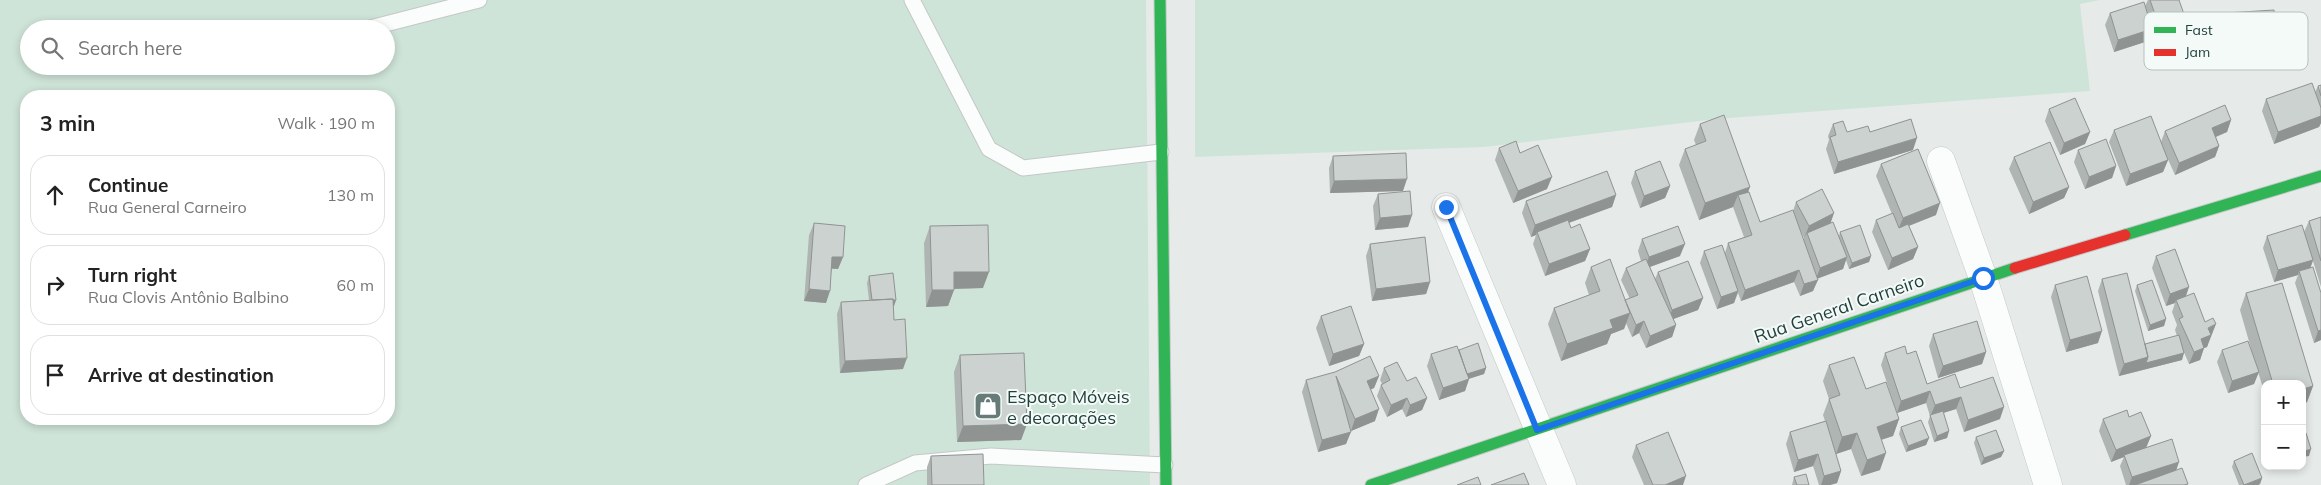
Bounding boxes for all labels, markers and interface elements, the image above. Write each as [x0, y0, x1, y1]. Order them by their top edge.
legend [2144, 12, 2308, 70]
search box [20, 20, 395, 75]
text: Fast [2185, 21, 2213, 39]
icon: search [38, 34, 66, 62]
text: Search here [78, 36, 182, 60]
text: Jam [2185, 43, 2210, 61]
text: 3 min [40, 110, 95, 136]
text: Walk · 190 m [277, 113, 375, 133]
text: Continue [88, 173, 168, 197]
icon: ahead [41, 181, 69, 209]
text: 130 m [327, 185, 374, 205]
route end [1435, 196, 1458, 219]
text: Rua General Carneiro [88, 197, 247, 217]
text: Turn right [88, 263, 177, 287]
route start [1972, 267, 1995, 290]
street label: Rua General Carneiro [1751, 268, 1927, 348]
icon: right [41, 271, 69, 299]
text: 60 m [337, 275, 374, 295]
text: Rua Clovis Antônio Balbino [88, 287, 289, 307]
icon: arrive [41, 361, 69, 389]
text: Arrive at destination [88, 363, 274, 387]
map controls [2261, 380, 2306, 470]
button: + [2261, 380, 2306, 425]
place label: Espaço Móveis e decorações [1007, 385, 1130, 429]
shop icon: Espaço Móveis e decorações [973, 391, 1003, 421]
button: − [2261, 425, 2306, 470]

